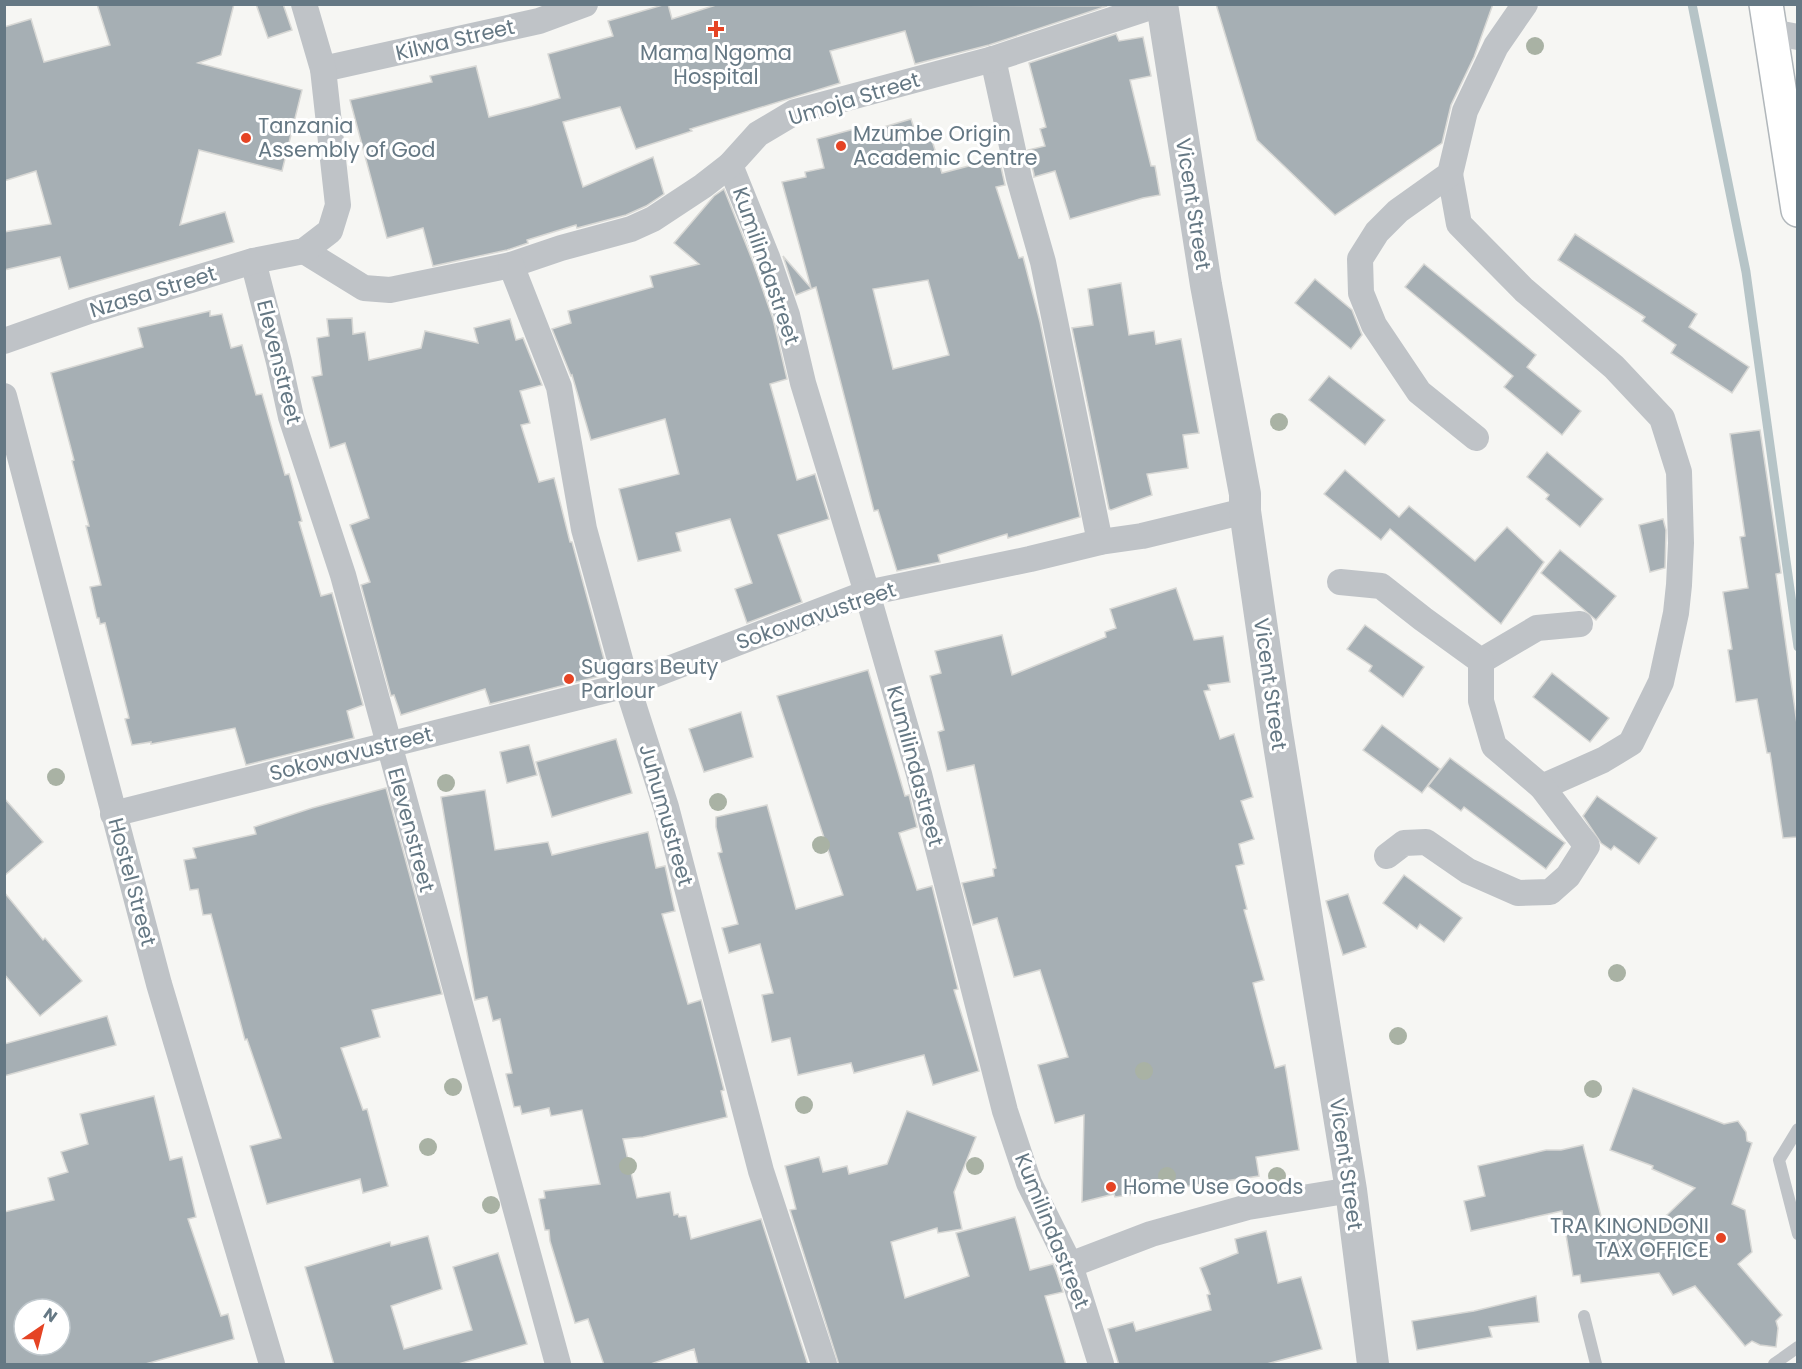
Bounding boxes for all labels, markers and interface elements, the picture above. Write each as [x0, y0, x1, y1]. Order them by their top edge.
street label: Kilwa Street [392, 12, 517, 67]
marker: Mama Ngoma Hospital [707, 20, 725, 38]
place label: Mama Ngoma Hospital [640, 38, 792, 91]
street label: Umoja Street [785, 65, 923, 132]
place label: Tanzania Assembly of God [258, 111, 435, 164]
place label: Mzumbe Origin Academic Centre [853, 119, 1038, 172]
marker: Tanzania Assembly of God [239, 131, 253, 145]
street label: Vicent Street [1169, 136, 1218, 272]
marker: Mzumbe Origin Academic Centre [834, 139, 848, 153]
street label: Kumilindastreet [726, 183, 807, 349]
street label: Nzasa Street [86, 259, 220, 325]
street label: Elevenstreet [250, 297, 309, 427]
street label: Sokowavustreet [732, 575, 899, 656]
street label: Vicent Street [1247, 616, 1294, 752]
place label: Sugars Beuty Parlour [581, 652, 719, 705]
marker: Sugars Beuty Parlour [562, 672, 576, 686]
street label: Kumilindastreet [880, 682, 951, 849]
street label: Sokowavustreet [266, 719, 435, 788]
street label: Juhumustreet [632, 740, 701, 889]
street label: Elevenstreet [381, 765, 442, 895]
street label: Hostel Street [101, 814, 164, 949]
street label: Vicent Street [1323, 1096, 1370, 1232]
street label: Kumilindastreet [1008, 1149, 1097, 1313]
place label: Home Use Goods [1123, 1172, 1303, 1201]
marker: Home Use Goods [1104, 1180, 1118, 1194]
place label: TRA KINONDONI TAX OFFICE [1550, 1211, 1709, 1264]
marker: TRA KINONDONI TAX OFFICE [1714, 1231, 1728, 1245]
north arrow [12, 1297, 72, 1357]
text: N [39, 1302, 62, 1328]

